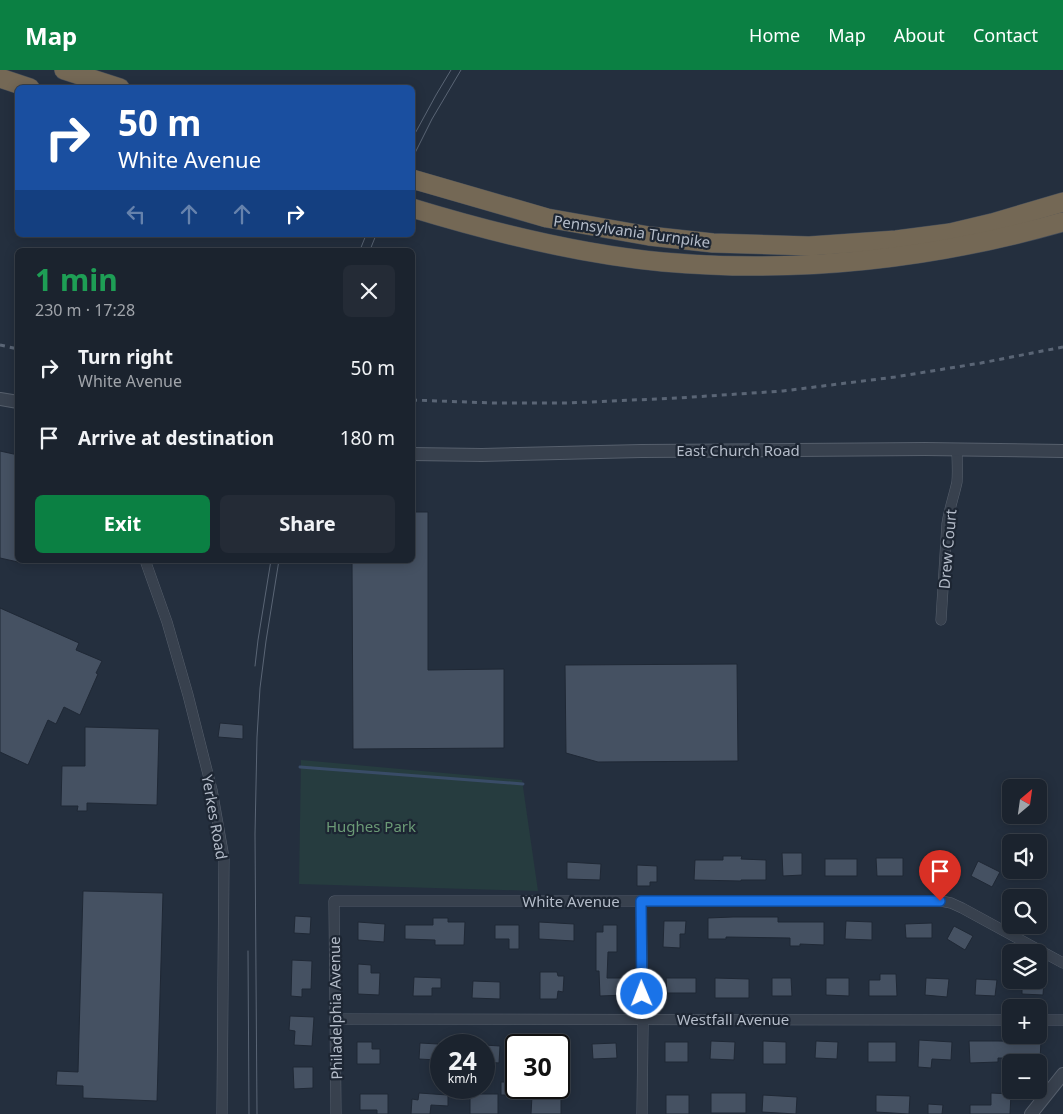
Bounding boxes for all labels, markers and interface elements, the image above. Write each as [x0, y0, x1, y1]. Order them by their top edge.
text: Map [25, 19, 77, 52]
text: Home [749, 23, 800, 47]
text: Map [828, 23, 866, 47]
text: About [894, 23, 945, 47]
text: Contact [973, 23, 1038, 47]
text: 50 m [118, 99, 201, 146]
icon: right [35, 105, 100, 170]
text: White Avenue [118, 144, 261, 174]
icon: left [122, 200, 150, 228]
icon: ahead [175, 200, 203, 228]
icon: ahead [228, 200, 256, 228]
icon: right [281, 200, 309, 228]
street label: Pennsylvania Turnpike [552, 210, 712, 252]
text: 1 min [35, 259, 118, 300]
button: close [343, 265, 395, 317]
text: 230 m · 17:28 [35, 299, 135, 321]
text: Turn right [78, 344, 173, 370]
icon: right [35, 354, 63, 382]
text: 50 m [351, 355, 395, 381]
text: White Avenue [78, 370, 182, 392]
icon: arrive [35, 424, 63, 452]
text: Arrive at destination [78, 425, 274, 451]
text: 180 m [340, 425, 395, 451]
street label: East Church Road [676, 440, 800, 460]
button: Exit [35, 495, 210, 553]
button: Share [220, 495, 395, 553]
street label: Drew Court [934, 508, 961, 590]
street label: Yerkes Road [198, 773, 232, 861]
north arrow [1002, 779, 1048, 824]
map controls [1002, 779, 1047, 1099]
park label: Hughes Park [326, 816, 416, 836]
button: sound [1002, 834, 1047, 879]
pin [919, 850, 961, 901]
icon: arrive [926, 857, 954, 885]
button: search [1002, 889, 1047, 934]
street label: White Avenue [522, 891, 620, 911]
street label: Philadelphia Avenue [324, 936, 346, 1080]
button: layers [1002, 944, 1047, 989]
position arrow [615, 967, 667, 1019]
button: + [1002, 999, 1047, 1044]
street label: Westfall Avenue [677, 1009, 789, 1029]
speed limit sign: 30 [505, 1034, 570, 1099]
text: 24 [448, 1043, 477, 1077]
button: − [1002, 1054, 1047, 1099]
text: km/h [448, 1070, 477, 1087]

